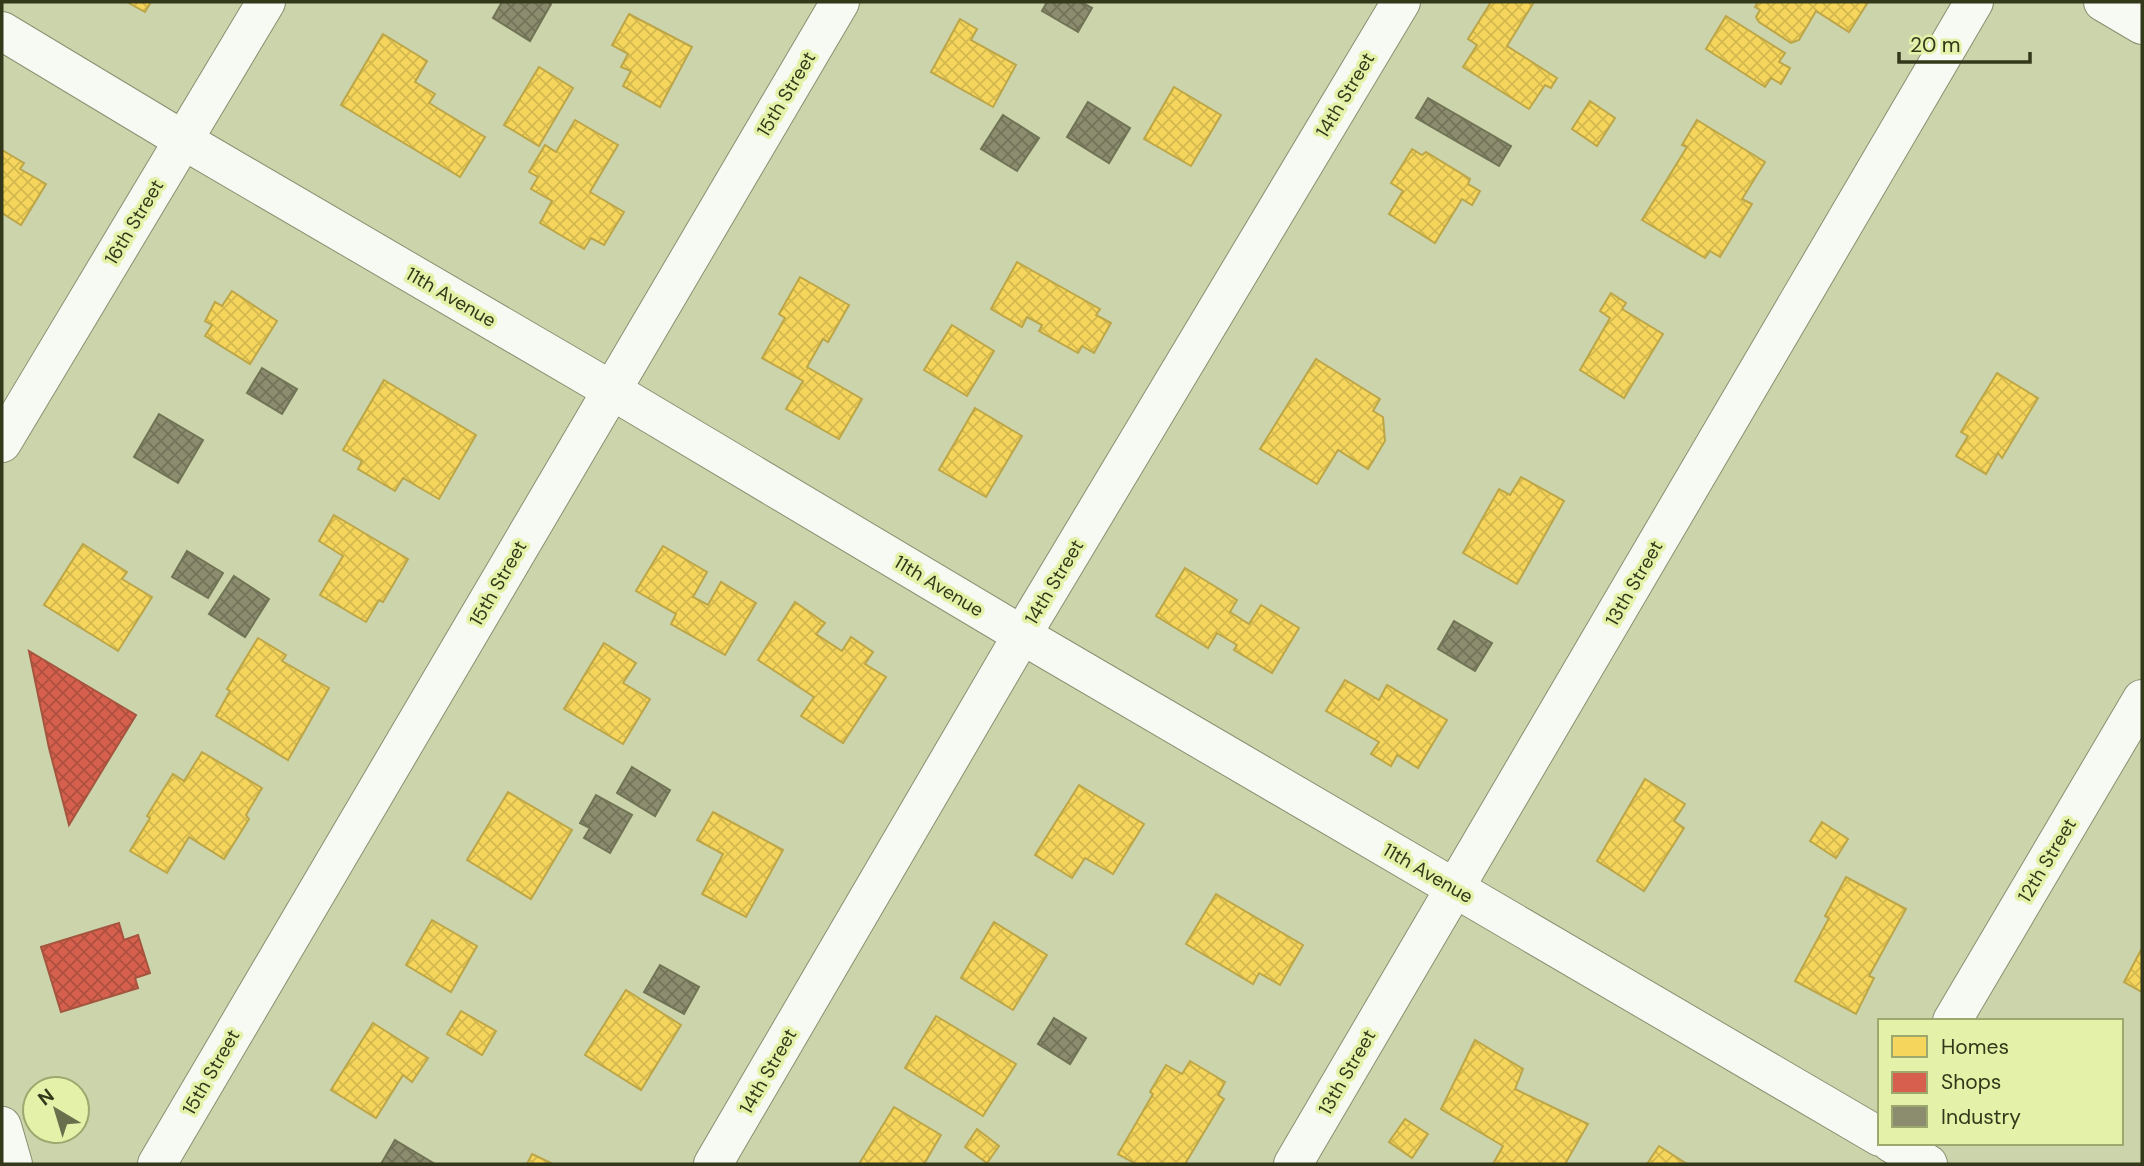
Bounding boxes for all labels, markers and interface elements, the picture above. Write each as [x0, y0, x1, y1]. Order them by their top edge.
scale bar [1899, 21, 2030, 65]
text: 20 m [1910, 31, 1961, 59]
street label: 15th Street [751, 47, 821, 141]
street label: 14th Street [1310, 48, 1380, 142]
street label: 16th Street [99, 175, 169, 269]
street label: 11th Avenue [402, 261, 500, 333]
street label: 14th Street [1019, 535, 1089, 629]
street label: 15th Street [463, 536, 533, 630]
street label: 13th Street [1600, 536, 1668, 630]
street label: 11th Avenue [890, 550, 988, 622]
street label: 12th Street [2012, 813, 2082, 907]
street label: 11th Avenue [1379, 837, 1477, 909]
legend [1878, 1019, 2123, 1145]
street label: 14th Street [733, 1024, 803, 1118]
street label: 15th Street [176, 1025, 246, 1119]
street label: 13th Street [1313, 1025, 1381, 1119]
text: Homes [1941, 1033, 2009, 1061]
text: Shops [1941, 1068, 2001, 1096]
north arrow [21, 1075, 91, 1145]
text: N [33, 1083, 59, 1111]
text: Industry [1941, 1103, 2021, 1131]

